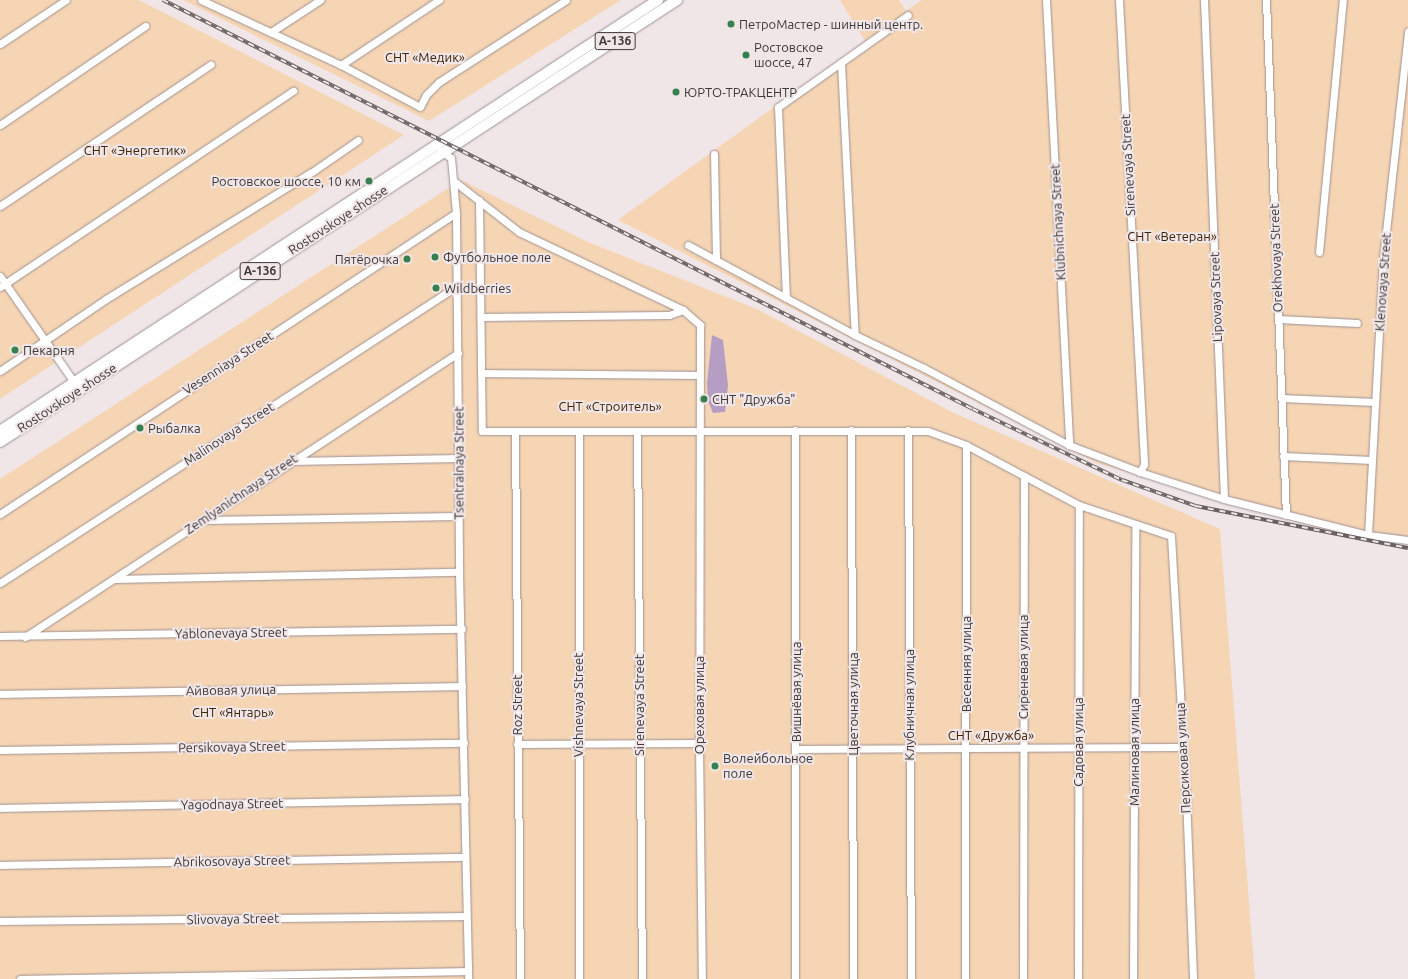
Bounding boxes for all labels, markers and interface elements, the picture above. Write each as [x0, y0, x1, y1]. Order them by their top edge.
place label: ПетроМастер - шинный центр. [739, 16, 923, 32]
marker: ПетроМастер - шинный центр. [726, 19, 736, 29]
road number: А-136 [594, 31, 636, 51]
place label: Ростовское шоссе, 47 [754, 40, 823, 71]
park label: СНТ «Медик» [385, 49, 465, 65]
marker: Ростовское шоссе, 47 [741, 50, 751, 60]
place label: ЮРТО-ТРАКЦЕНТР [684, 84, 797, 100]
marker: ЮРТО-ТРАКЦЕНТР [671, 87, 681, 97]
street label: Sirenevaya Street [1118, 114, 1138, 216]
park label: СНТ «Энергетик» [84, 142, 186, 158]
street label: Klubnichnaya Street [1047, 163, 1069, 281]
place label: Ростовское шоссе, 10 км [211, 173, 361, 189]
marker: Ростовское шоссе, 10 км [364, 176, 374, 186]
street label: Rostovskoye shosse [285, 182, 391, 258]
street label: Orekhovaya Street [1266, 203, 1286, 313]
park label: СНТ «Ветеран» [1127, 228, 1217, 244]
street label: Klenovaya Street [1372, 232, 1394, 332]
place label: Футбольное поле [443, 249, 551, 265]
place label: Пятёрочка [335, 251, 399, 267]
marker: Футбольное поле [430, 252, 440, 262]
street label: Lipovaya Street [1207, 252, 1225, 342]
marker: Пятёрочка [402, 254, 412, 264]
road number: А-136 [239, 261, 281, 281]
place label: Wildberries [444, 280, 511, 296]
marker: Wildberries [431, 283, 441, 293]
street label: Vesenniaya Street [180, 328, 276, 398]
place label: Пекарня [23, 342, 75, 358]
marker: Пекарня [10, 345, 20, 355]
street label: Rostovskoye shosse [14, 360, 120, 436]
place label: СНТ "Дружба" [712, 391, 796, 407]
marker: СНТ "Дружба" [699, 394, 709, 404]
park label: СНТ «Строитель» [558, 398, 662, 414]
street label: Malinovaya Street [181, 399, 277, 469]
street label: Tsentralnaya Street [451, 406, 467, 520]
place label: Рыбалка [148, 420, 201, 436]
marker: Рыбалка [135, 423, 145, 433]
street label: Zemlyanichnaya Street [182, 451, 300, 537]
street label: Сиреневая улица [1015, 615, 1031, 719]
street label: Весенняя улица [958, 616, 974, 712]
street label: Yablonevaya Street [175, 624, 287, 642]
street label: Вишнёвая улица [788, 642, 804, 742]
street label: Клубничная улица [901, 649, 917, 761]
street label: Цветочная улица [845, 652, 861, 756]
street label: Vishnevaya Street [570, 653, 586, 757]
street label: Sirenevaya Street [631, 654, 647, 756]
street label: Ореховая улица [691, 656, 707, 754]
street label: Roz Street [509, 675, 525, 735]
street label: Айвовая улица [186, 681, 276, 699]
street label: Садовая улица [1070, 697, 1086, 787]
street label: Малиновая улица [1126, 698, 1142, 806]
street label: Персиковая улица [1172, 702, 1194, 814]
park label: СНТ «Янтарь» [192, 704, 274, 720]
park label: СНТ «Дружба» [948, 727, 1034, 743]
street label: Persikovaya Street [178, 738, 286, 756]
place label: Волейбольное поле [723, 751, 813, 782]
marker: Волейбольное поле [710, 761, 720, 771]
street label: Yagodnaya Street [181, 795, 283, 813]
street label: Abrikosovaya Street [174, 852, 290, 870]
street label: Slivovaya Street [187, 910, 279, 928]

